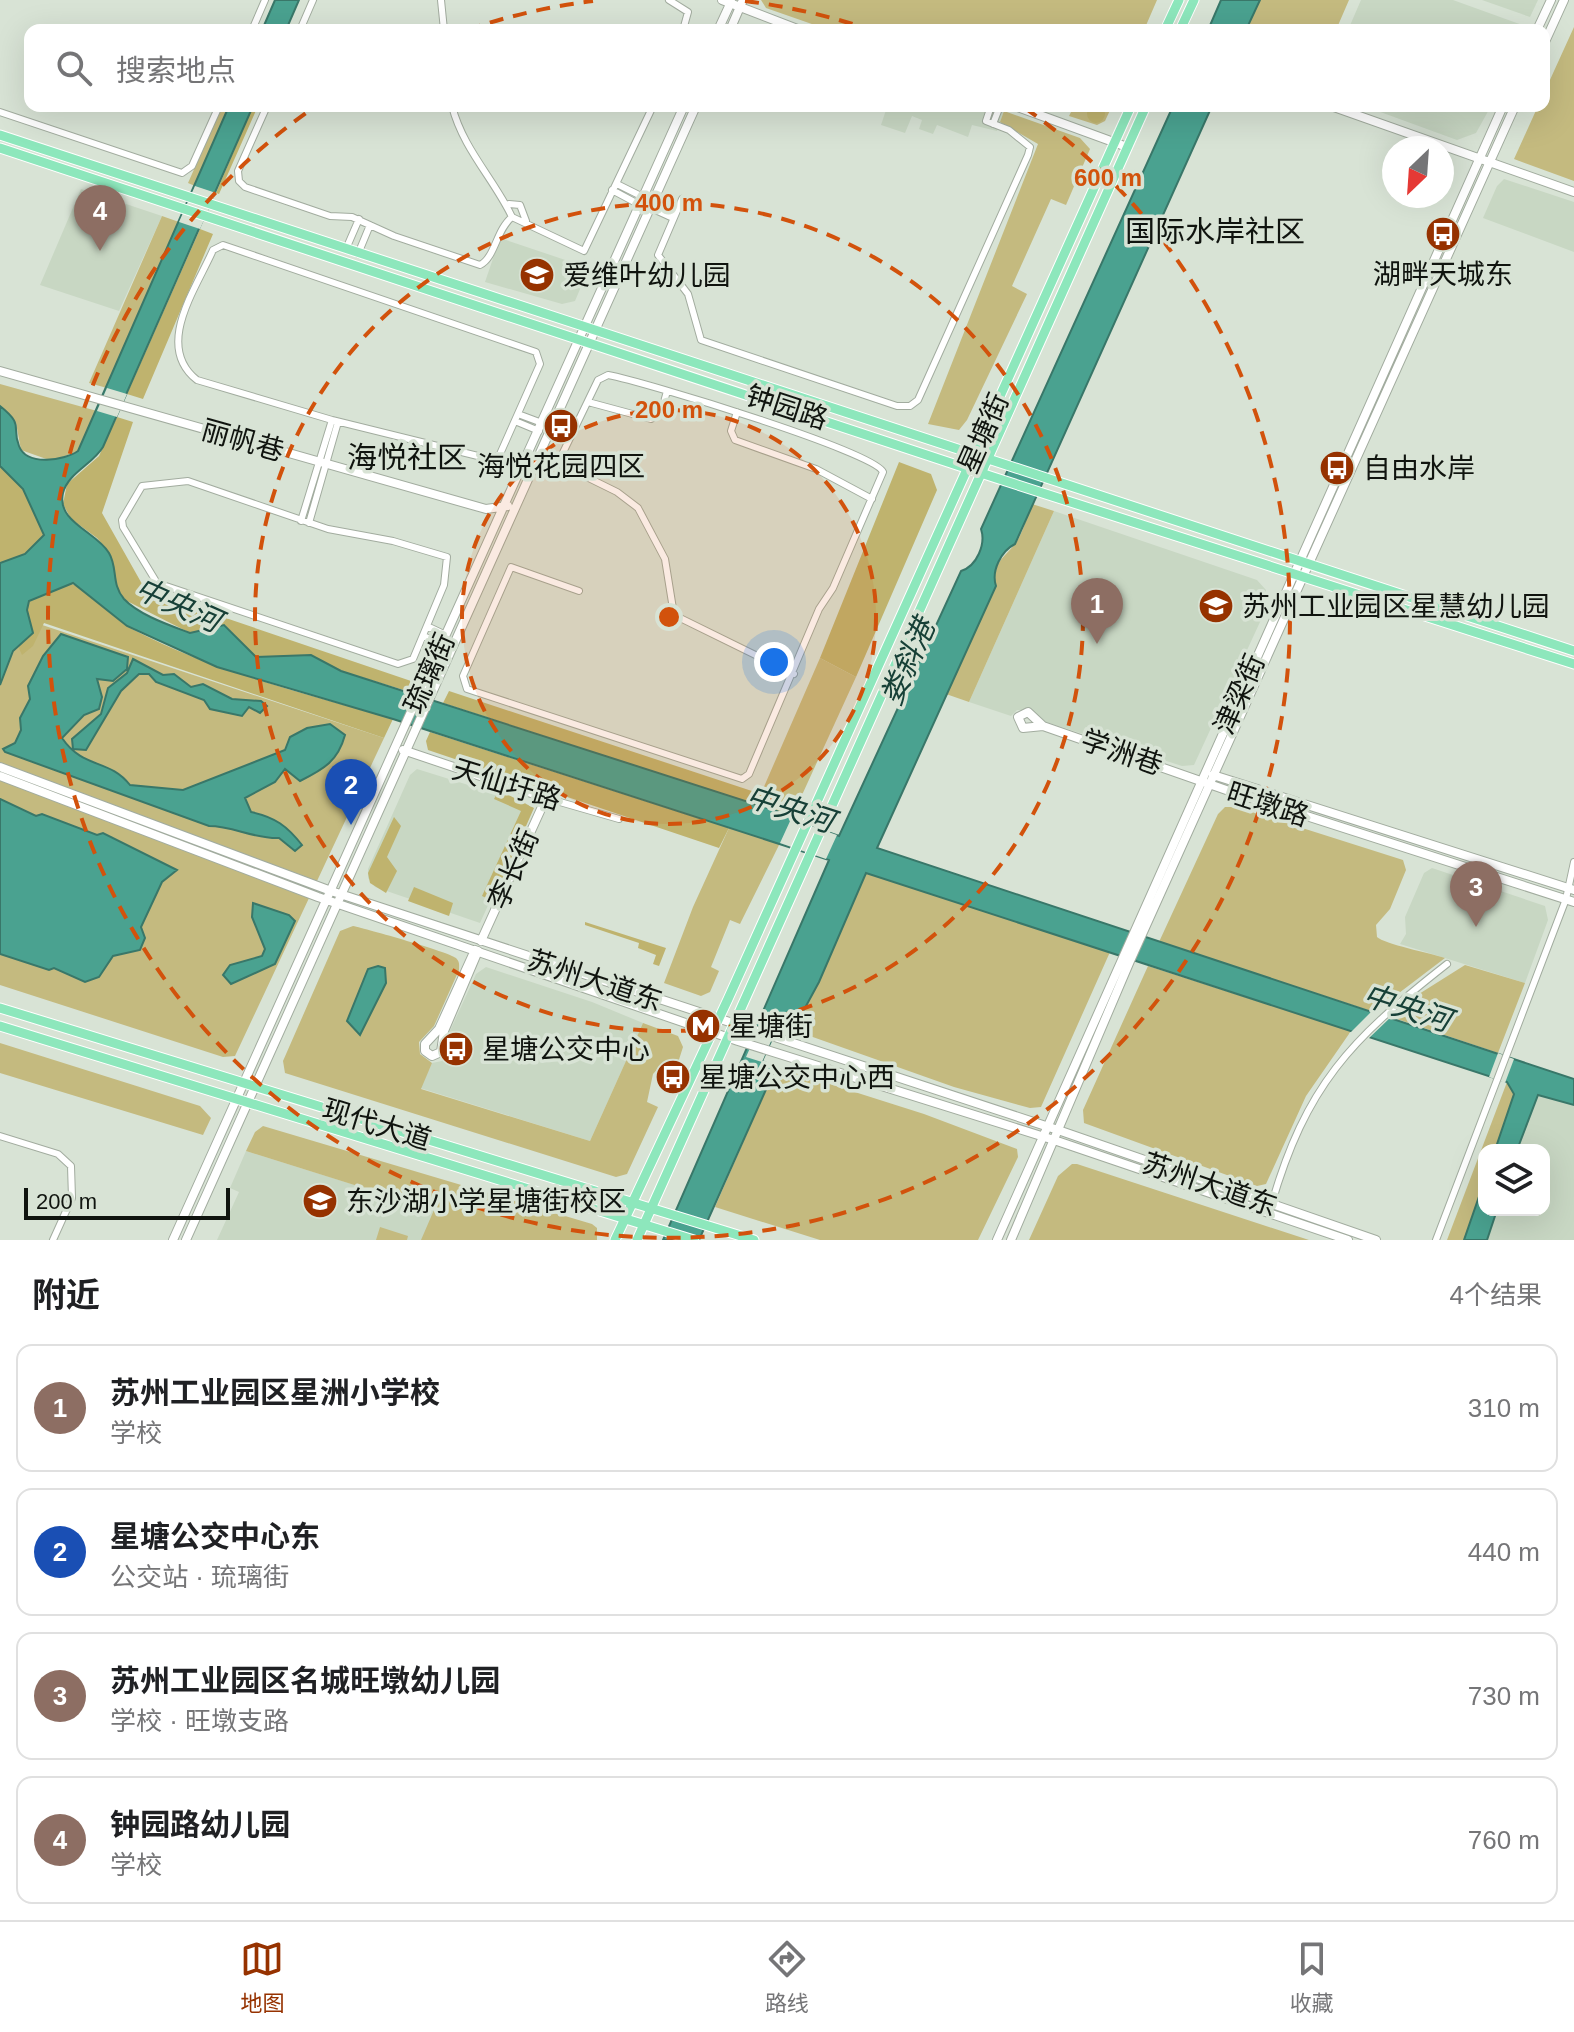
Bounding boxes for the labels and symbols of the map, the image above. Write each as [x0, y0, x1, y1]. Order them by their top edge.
north arrow [1382, 136, 1454, 208]
text: 600 m [1074, 164, 1142, 191]
pin: 4 [74, 185, 126, 251]
text: 400 m [635, 189, 703, 216]
district label: 国际水岸社区 [1125, 215, 1305, 248]
bus stop icon: 湖畔天城东 [1424, 215, 1462, 253]
school or university icon: 爱维叶幼儿园 [518, 256, 556, 294]
place label: 湖畔天城东 [1373, 259, 1513, 290]
place label: 爱维叶幼儿园 [563, 260, 731, 291]
street label: 钟园路 [742, 380, 832, 435]
street label: 星塘街 [952, 389, 1015, 478]
text: 200 m [635, 396, 703, 423]
bus stop icon: 海悦花园四区 [542, 407, 580, 445]
street label: 丽帆巷 [198, 414, 288, 467]
district label: 海悦社区 [347, 441, 467, 474]
bus stop icon: 自由水岸 [1318, 449, 1356, 487]
place label: 海悦花园四区 [477, 451, 645, 482]
place label: 自由水岸 [1363, 453, 1475, 484]
water label: 中央河 [130, 571, 231, 640]
pin: 1 [1071, 578, 1123, 644]
school or university icon: 苏州工业园区星慧幼儿园 [1197, 587, 1235, 625]
place label: 苏州工业园区星慧幼儿园 [1242, 591, 1550, 622]
centre of rings [655, 603, 683, 631]
water label: 娄斜港 [874, 610, 943, 710]
street label: 琉璃街 [398, 629, 461, 718]
your location [754, 642, 794, 682]
street label: 津梁街 [1208, 650, 1271, 739]
street label: 学洲巷 [1077, 724, 1167, 781]
street label: 天仙圩路 [449, 753, 565, 816]
pin: 2 [325, 759, 377, 825]
street label: 旺墩路 [1223, 777, 1313, 832]
water label: 中央河 [742, 779, 843, 840]
street label: 李长街 [482, 825, 545, 914]
pin: 3 [1450, 861, 1502, 927]
street label: 苏州大道东 [523, 944, 666, 1017]
water label: 中央河 [1359, 978, 1460, 1039]
metro station icon: 星塘街 [684, 1007, 722, 1045]
place label: 星塘街 [729, 1011, 813, 1042]
bus stop icon: 星塘公交中心 [437, 1030, 475, 1068]
place label: 星塘公交中心 [482, 1034, 650, 1065]
bus stop icon: 星塘公交中心西 [654, 1058, 692, 1096]
place label: 星塘公交中心西 [699, 1062, 895, 1093]
street label: 现代大道 [319, 1093, 435, 1156]
street label: 苏州大道东 [1139, 1147, 1281, 1222]
school or university icon: 东沙湖小学星塘街校区 [301, 1182, 339, 1220]
scale bar [24, 1184, 230, 1220]
place label: 东沙湖小学星塘街校区 [346, 1186, 626, 1217]

